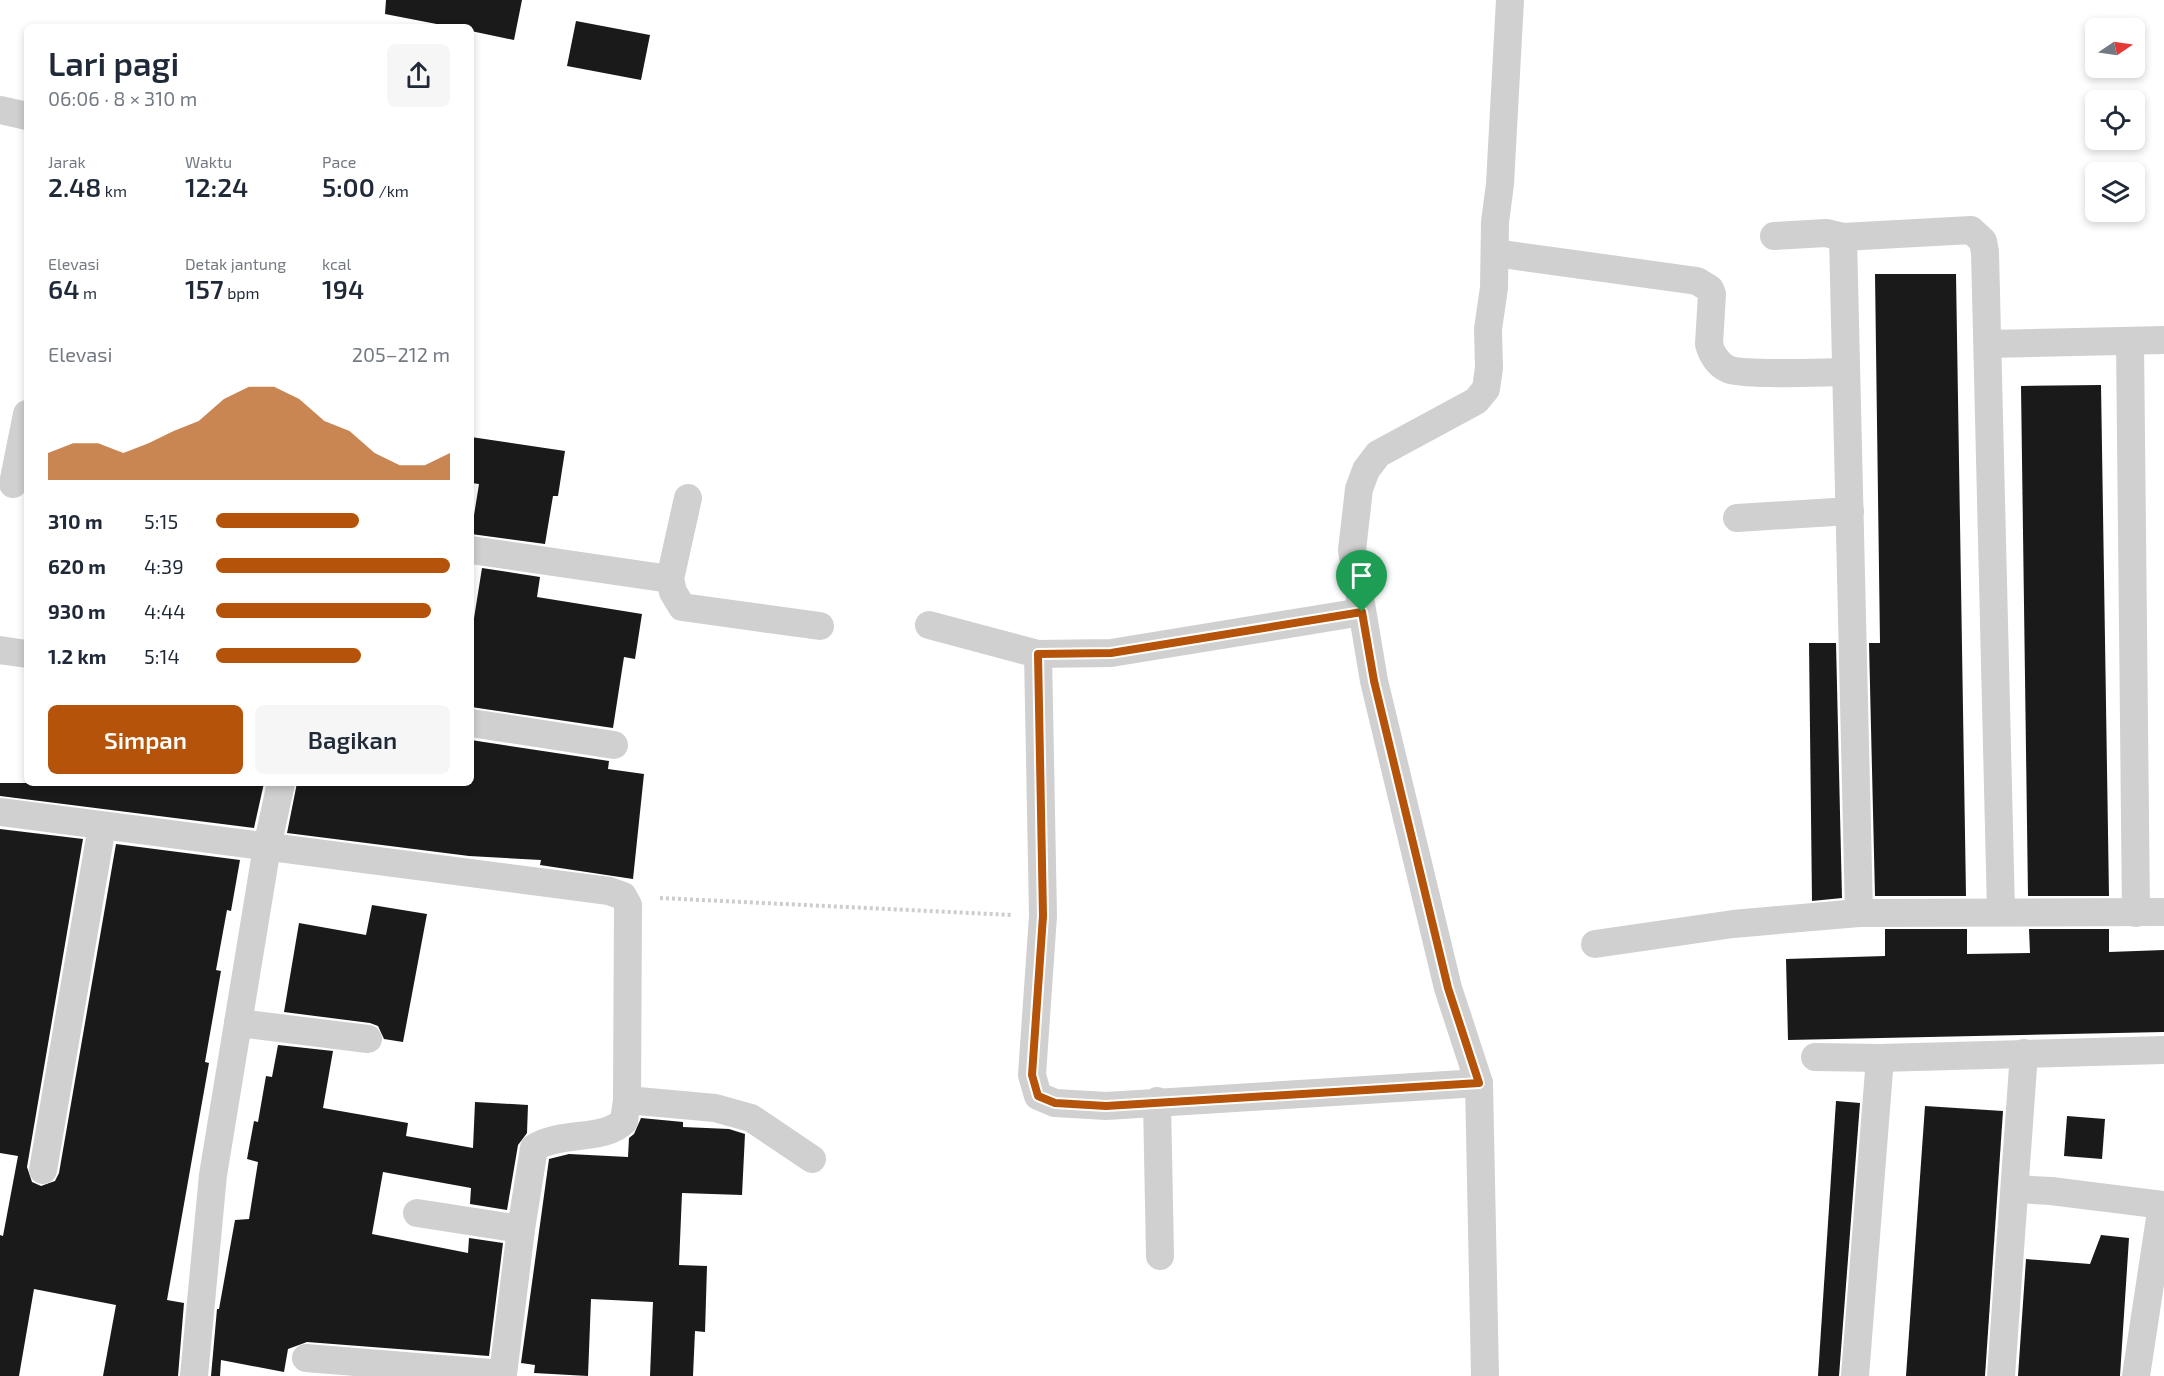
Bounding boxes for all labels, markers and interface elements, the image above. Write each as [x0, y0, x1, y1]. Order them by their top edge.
north arrow [2085, 18, 2145, 78]
map controls [2085, 18, 2145, 222]
text: Lari pagi [48, 43, 179, 83]
button: share [387, 44, 450, 107]
text: 06:06 · 8 × 310 m [48, 86, 197, 110]
button: locate [2085, 90, 2145, 150]
text: Jarak [48, 152, 86, 171]
text: Waktu [185, 152, 232, 171]
text: Pace [322, 152, 356, 171]
button: layers [2085, 162, 2145, 222]
text: 2.48 [48, 171, 101, 202]
text: 12:24 [185, 171, 248, 202]
text: 5:00 [322, 171, 375, 202]
text: km [101, 181, 127, 200]
text: /km [375, 181, 409, 200]
text: Elevasi [48, 254, 100, 273]
text: Detak jantung [185, 254, 286, 273]
text: kcal [322, 254, 351, 273]
text: 64 [48, 273, 79, 304]
text: 157 [185, 273, 224, 304]
text: 194 [322, 273, 364, 304]
text: m [79, 283, 97, 302]
text: bpm [224, 283, 260, 302]
text: Elevasi [48, 342, 112, 366]
text: 205–212 m [352, 342, 450, 366]
text: 310 m [48, 509, 103, 533]
text: 5:15 [144, 509, 178, 533]
pin [1336, 550, 1387, 612]
text: 620 m [48, 554, 106, 578]
text: 4:39 [144, 554, 184, 578]
icon: arrive [1345, 559, 1378, 592]
text: 930 m [48, 599, 106, 623]
text: 4:44 [144, 599, 186, 623]
text: 1.2 km [48, 644, 106, 668]
text: 5:14 [144, 644, 180, 668]
button: Simpan [48, 705, 243, 774]
button: Bagikan [255, 705, 450, 774]

